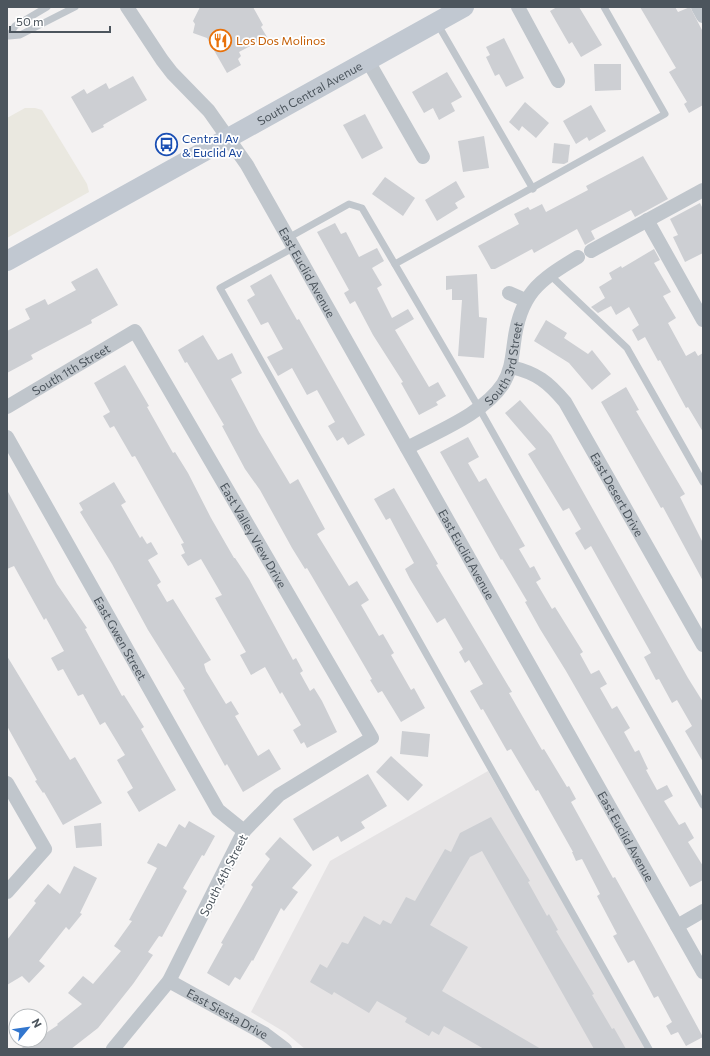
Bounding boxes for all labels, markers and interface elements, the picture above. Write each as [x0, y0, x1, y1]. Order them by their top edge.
scale bar [10, 8, 110, 34]
text: 50 m [16, 14, 44, 28]
restaurant icon: Los Dos Molinos [207, 27, 233, 53]
place label: Los Dos Molinos [236, 33, 325, 47]
street label: South Central Avenue [255, 58, 364, 128]
place label: Central Av & Euclid Av [182, 131, 242, 159]
bus stop icon: Central Av & Euclid Av [153, 132, 179, 158]
street label: East Euclid Avenue [277, 225, 339, 320]
street label: South 3rd Street [481, 320, 525, 408]
street label: South 1th Street [29, 341, 112, 398]
street label: East Desert Drive [588, 450, 647, 539]
street label: East Valley View Drive [218, 480, 290, 590]
street label: East Euclid Avenue [436, 507, 498, 602]
street label: East Gwen Street [92, 594, 150, 682]
street label: East Euclid Avenue [595, 789, 657, 884]
street label: South 4th Street [196, 832, 250, 918]
street label: East Siesta Drive [185, 985, 271, 1041]
north arrow [8, 1008, 48, 1048]
text: N [29, 1016, 45, 1030]

